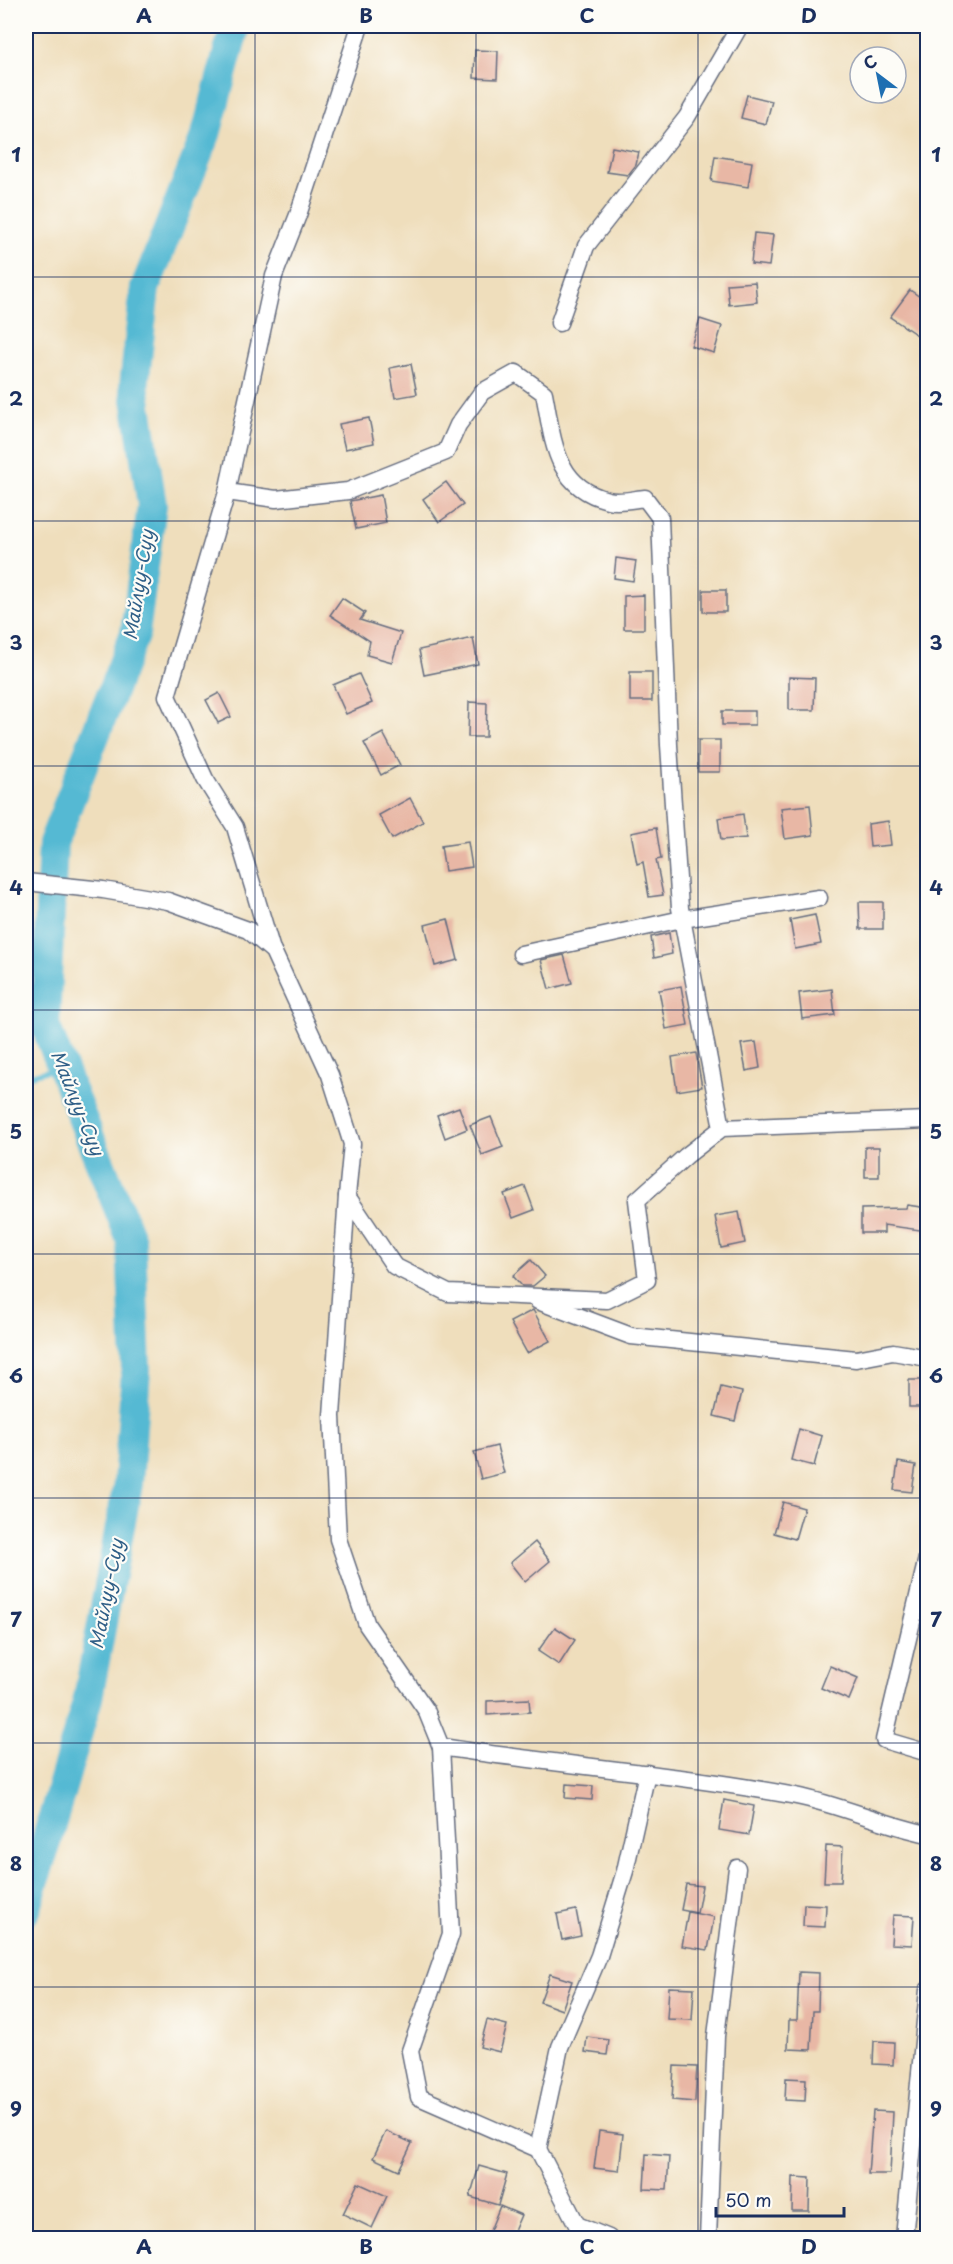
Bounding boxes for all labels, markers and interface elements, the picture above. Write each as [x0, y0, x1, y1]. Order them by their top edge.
text: A [136, 0, 152, 30]
text: B [359, 0, 373, 30]
text: C [579, 0, 595, 30]
text: D [801, 0, 817, 30]
north arrow [848, 45, 908, 105]
text: С [858, 48, 881, 75]
text: 1 [11, 139, 21, 169]
text: 1 [931, 139, 941, 169]
text: 2 [9, 383, 23, 413]
text: 2 [929, 383, 943, 413]
water label: Майлуу-Суу [115, 527, 160, 642]
text: 3 [9, 627, 23, 657]
text: 3 [929, 627, 943, 657]
text: 4 [9, 872, 23, 902]
text: 4 [929, 872, 943, 902]
water label: Майлуу-Суу [45, 1046, 112, 1160]
text: 5 [10, 1116, 22, 1146]
text: 5 [930, 1116, 942, 1146]
text: 6 [9, 1360, 23, 1390]
text: 6 [929, 1360, 943, 1390]
water label: Майлуу-Суу [82, 1535, 130, 1651]
text: 7 [10, 1604, 22, 1634]
text: 7 [930, 1604, 942, 1634]
text: 8 [10, 1848, 22, 1878]
text: 8 [930, 1848, 942, 1878]
text: 9 [10, 2093, 22, 2123]
text: 9 [930, 2093, 942, 2123]
scale bar [716, 2180, 844, 2218]
text: 50 m [725, 2186, 772, 2213]
text: A [136, 2231, 152, 2261]
text: B [359, 2231, 373, 2261]
text: C [579, 2231, 595, 2261]
text: D [801, 2231, 817, 2261]

